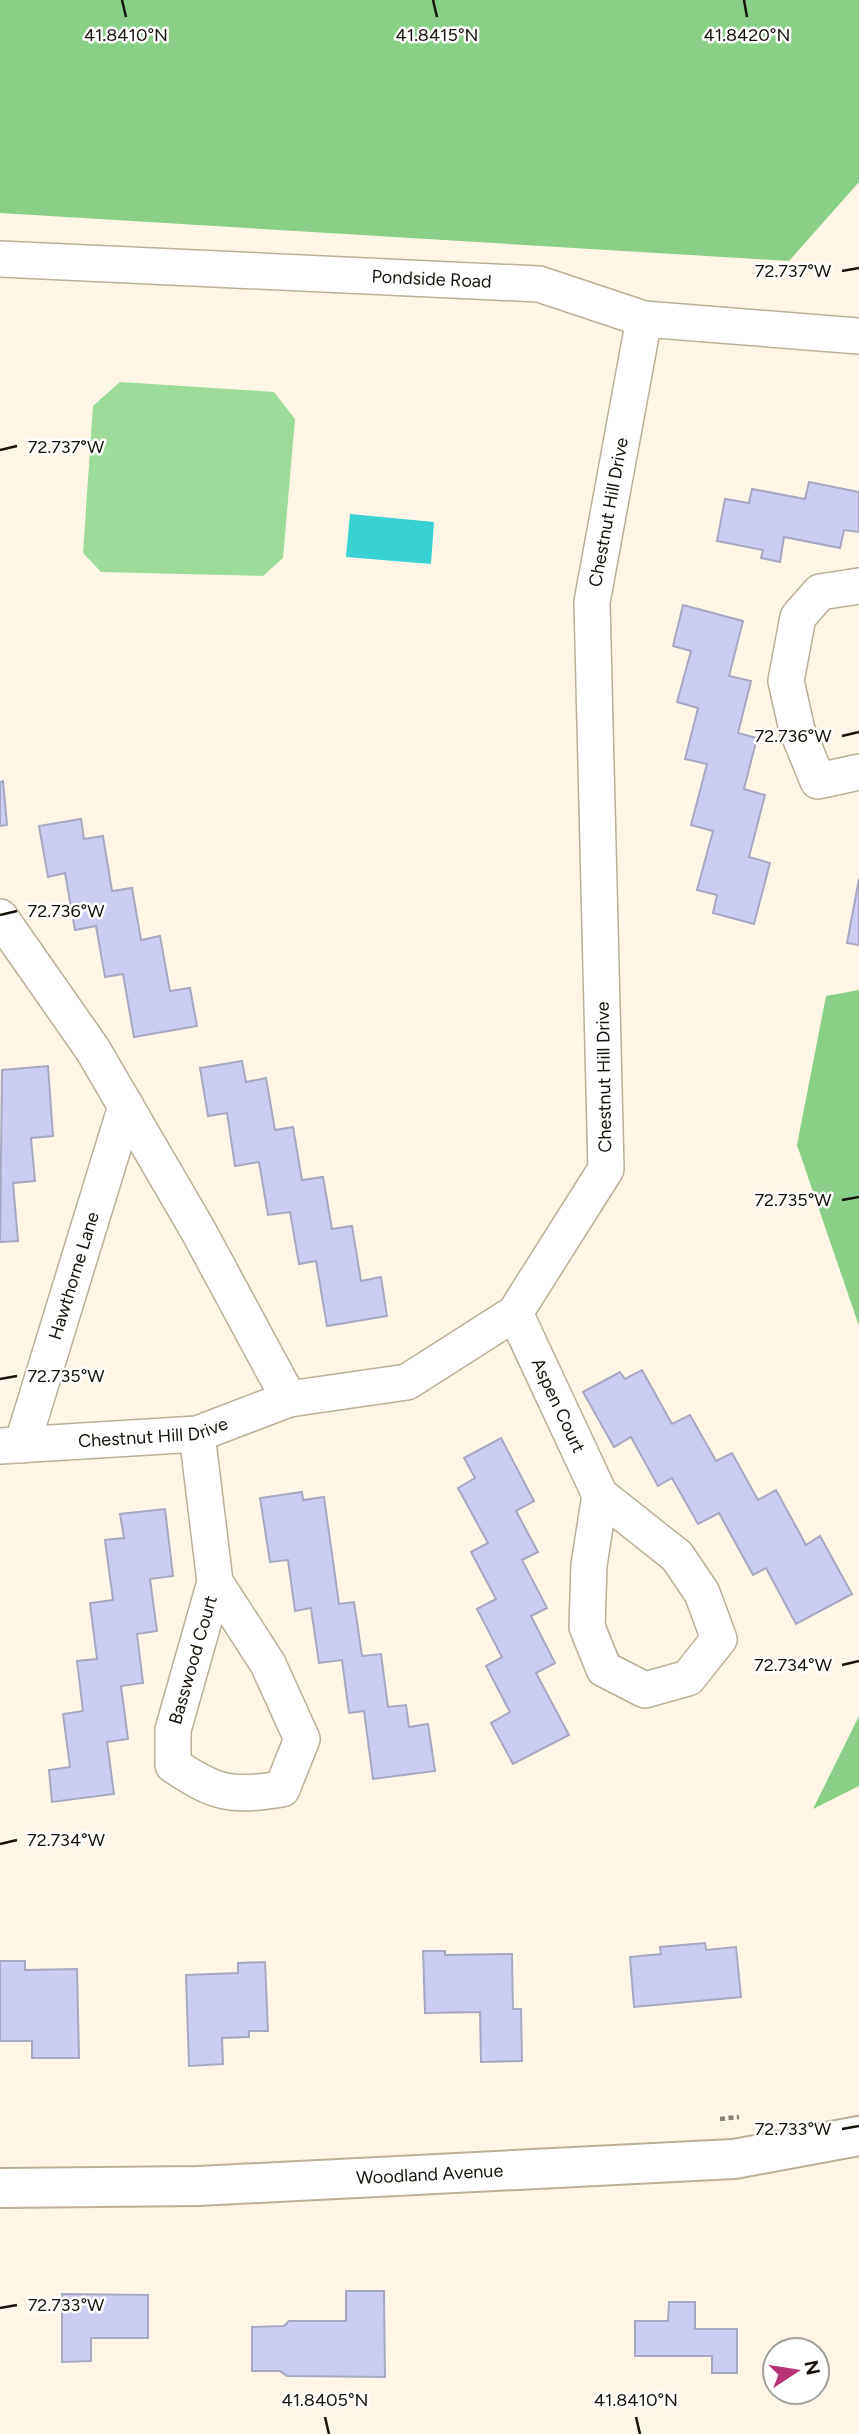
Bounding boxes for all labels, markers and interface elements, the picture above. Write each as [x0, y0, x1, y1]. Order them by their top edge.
text: 41.8410°N [84, 24, 168, 46]
text: 41.8415°N [396, 24, 478, 46]
text: 41.8420°N [704, 24, 790, 46]
text: 72.737°W [755, 260, 832, 282]
street label: Pondside Road [371, 265, 492, 293]
text: 72.737°W [28, 436, 105, 458]
street label: Chestnut Hill Drive [584, 436, 633, 589]
text: 72.736°W [754, 725, 832, 747]
text: 72.736°W [27, 900, 105, 922]
street label: Chestnut Hill Drive [592, 1001, 616, 1153]
text: 72.735°W [754, 1189, 832, 1211]
street label: Hawthorne Lane [44, 1209, 104, 1343]
street label: Aspen Court [527, 1355, 590, 1456]
text: 72.735°W [27, 1365, 105, 1387]
street label: Chestnut Hill Drive [78, 1412, 231, 1452]
street label: Basswood Court [164, 1593, 222, 1727]
text: 72.734°W [754, 1654, 833, 1676]
text: 72.734°W [27, 1829, 106, 1851]
text: 72.733°W [755, 2118, 832, 2140]
street label: Woodland Avenue [356, 2160, 504, 2189]
text: 72.733°W [28, 2294, 105, 2316]
north arrow [761, 2336, 831, 2406]
text: N [799, 2358, 825, 2377]
text: 41.8405°N [281, 2389, 369, 2411]
text: 41.8410°N [594, 2389, 678, 2411]

